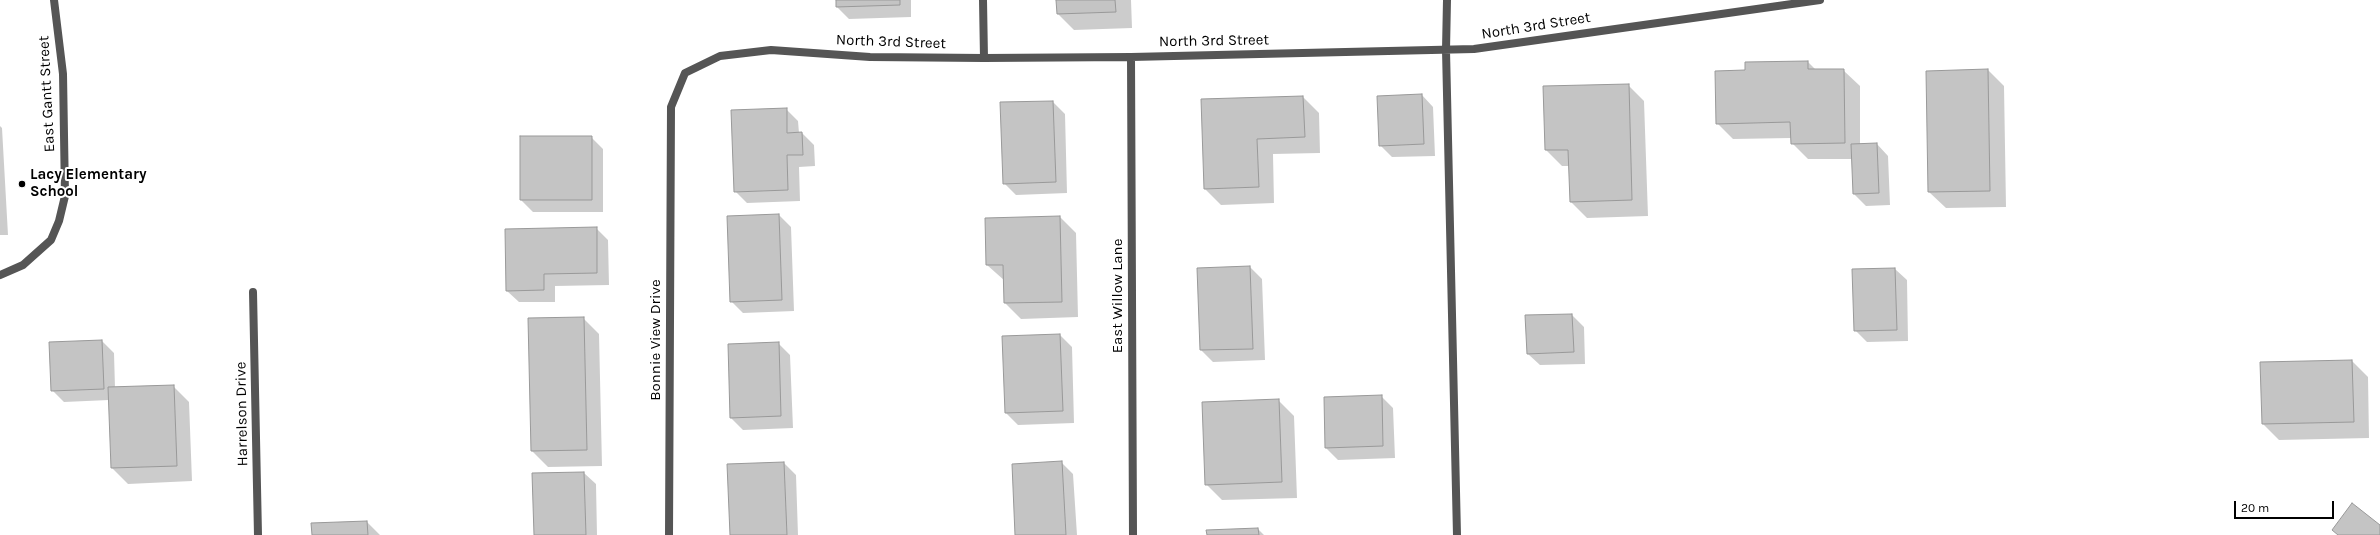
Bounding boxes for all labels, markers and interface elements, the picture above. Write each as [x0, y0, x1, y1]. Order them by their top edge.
street label: North 3rd Street [1480, 9, 1592, 43]
street label: North 3rd Street [836, 31, 946, 53]
street label: North 3rd Street [1159, 31, 1269, 51]
street label: East Gantt Street [35, 35, 59, 153]
place label: Lacy Elementary School [30, 166, 146, 201]
marker: Lacy Elementary School [17, 179, 27, 189]
street label: East Willow Lane [1109, 239, 1127, 353]
street label: Bonnie View Drive [647, 279, 665, 401]
street label: Harrelson Drive [232, 361, 252, 467]
scale bar [2236, 493, 2336, 519]
text: 20 m [2241, 501, 2269, 515]

